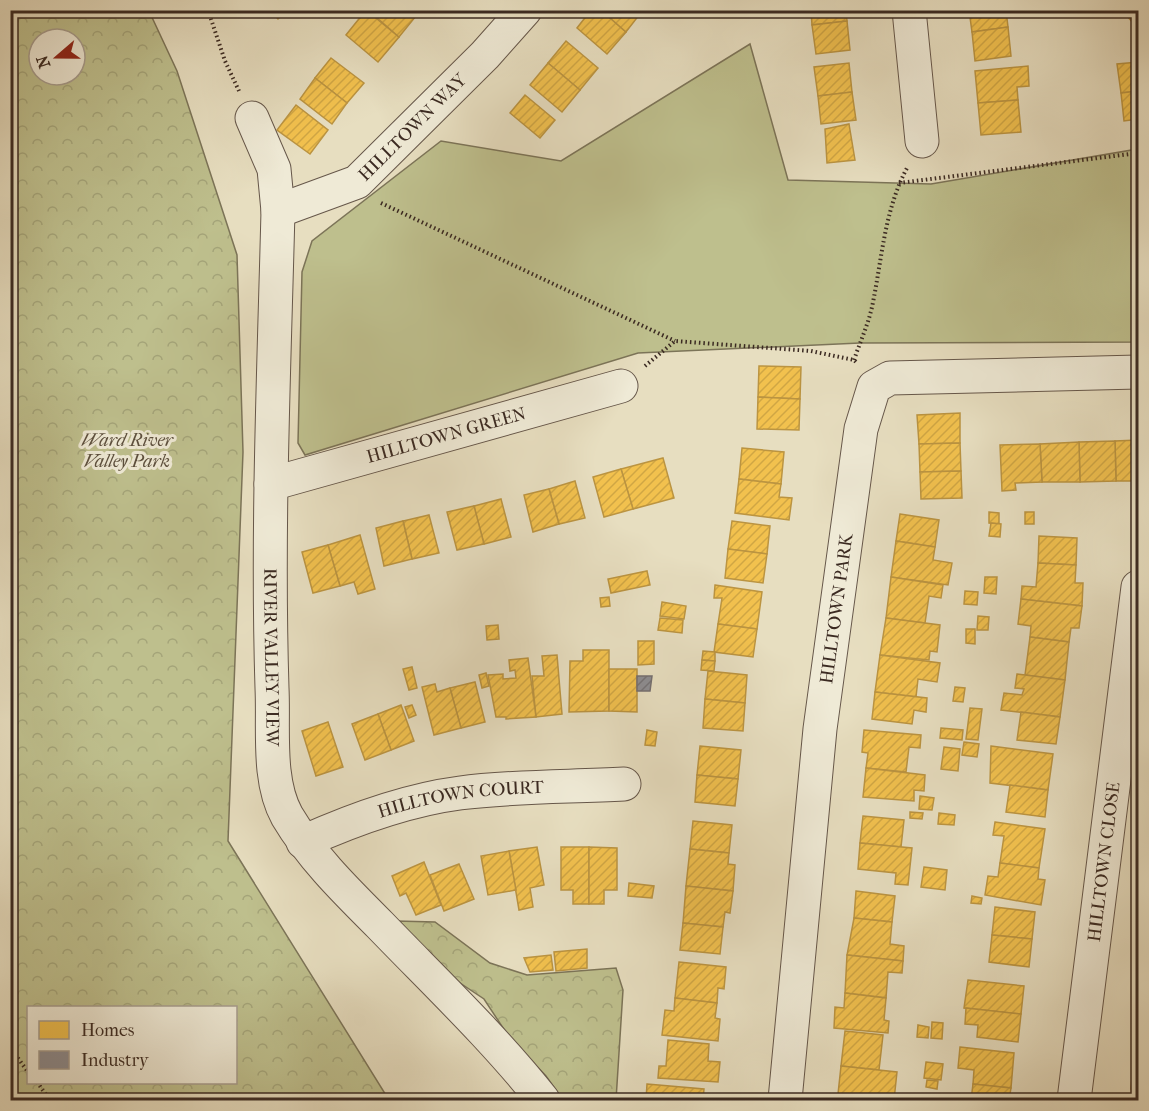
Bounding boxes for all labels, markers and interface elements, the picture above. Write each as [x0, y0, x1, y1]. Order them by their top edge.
north arrow [27, 27, 87, 87]
text: N [32, 52, 54, 71]
street label: HILLTOWN WAY [354, 69, 471, 185]
street label: HILLTOWN GREEN [364, 403, 529, 468]
park label: Ward River Valley Park [81, 430, 175, 472]
street label: HILLTOWN PARK [816, 532, 858, 685]
street label: RIVER VALLEY VIEW [259, 568, 282, 748]
street label: HILLTOWN COURT [375, 777, 545, 823]
street label: HILLTOWN CLOSE [1084, 781, 1125, 943]
legend [27, 1006, 237, 1084]
text: Homes [81, 1020, 135, 1041]
text: Industry [81, 1050, 150, 1071]

